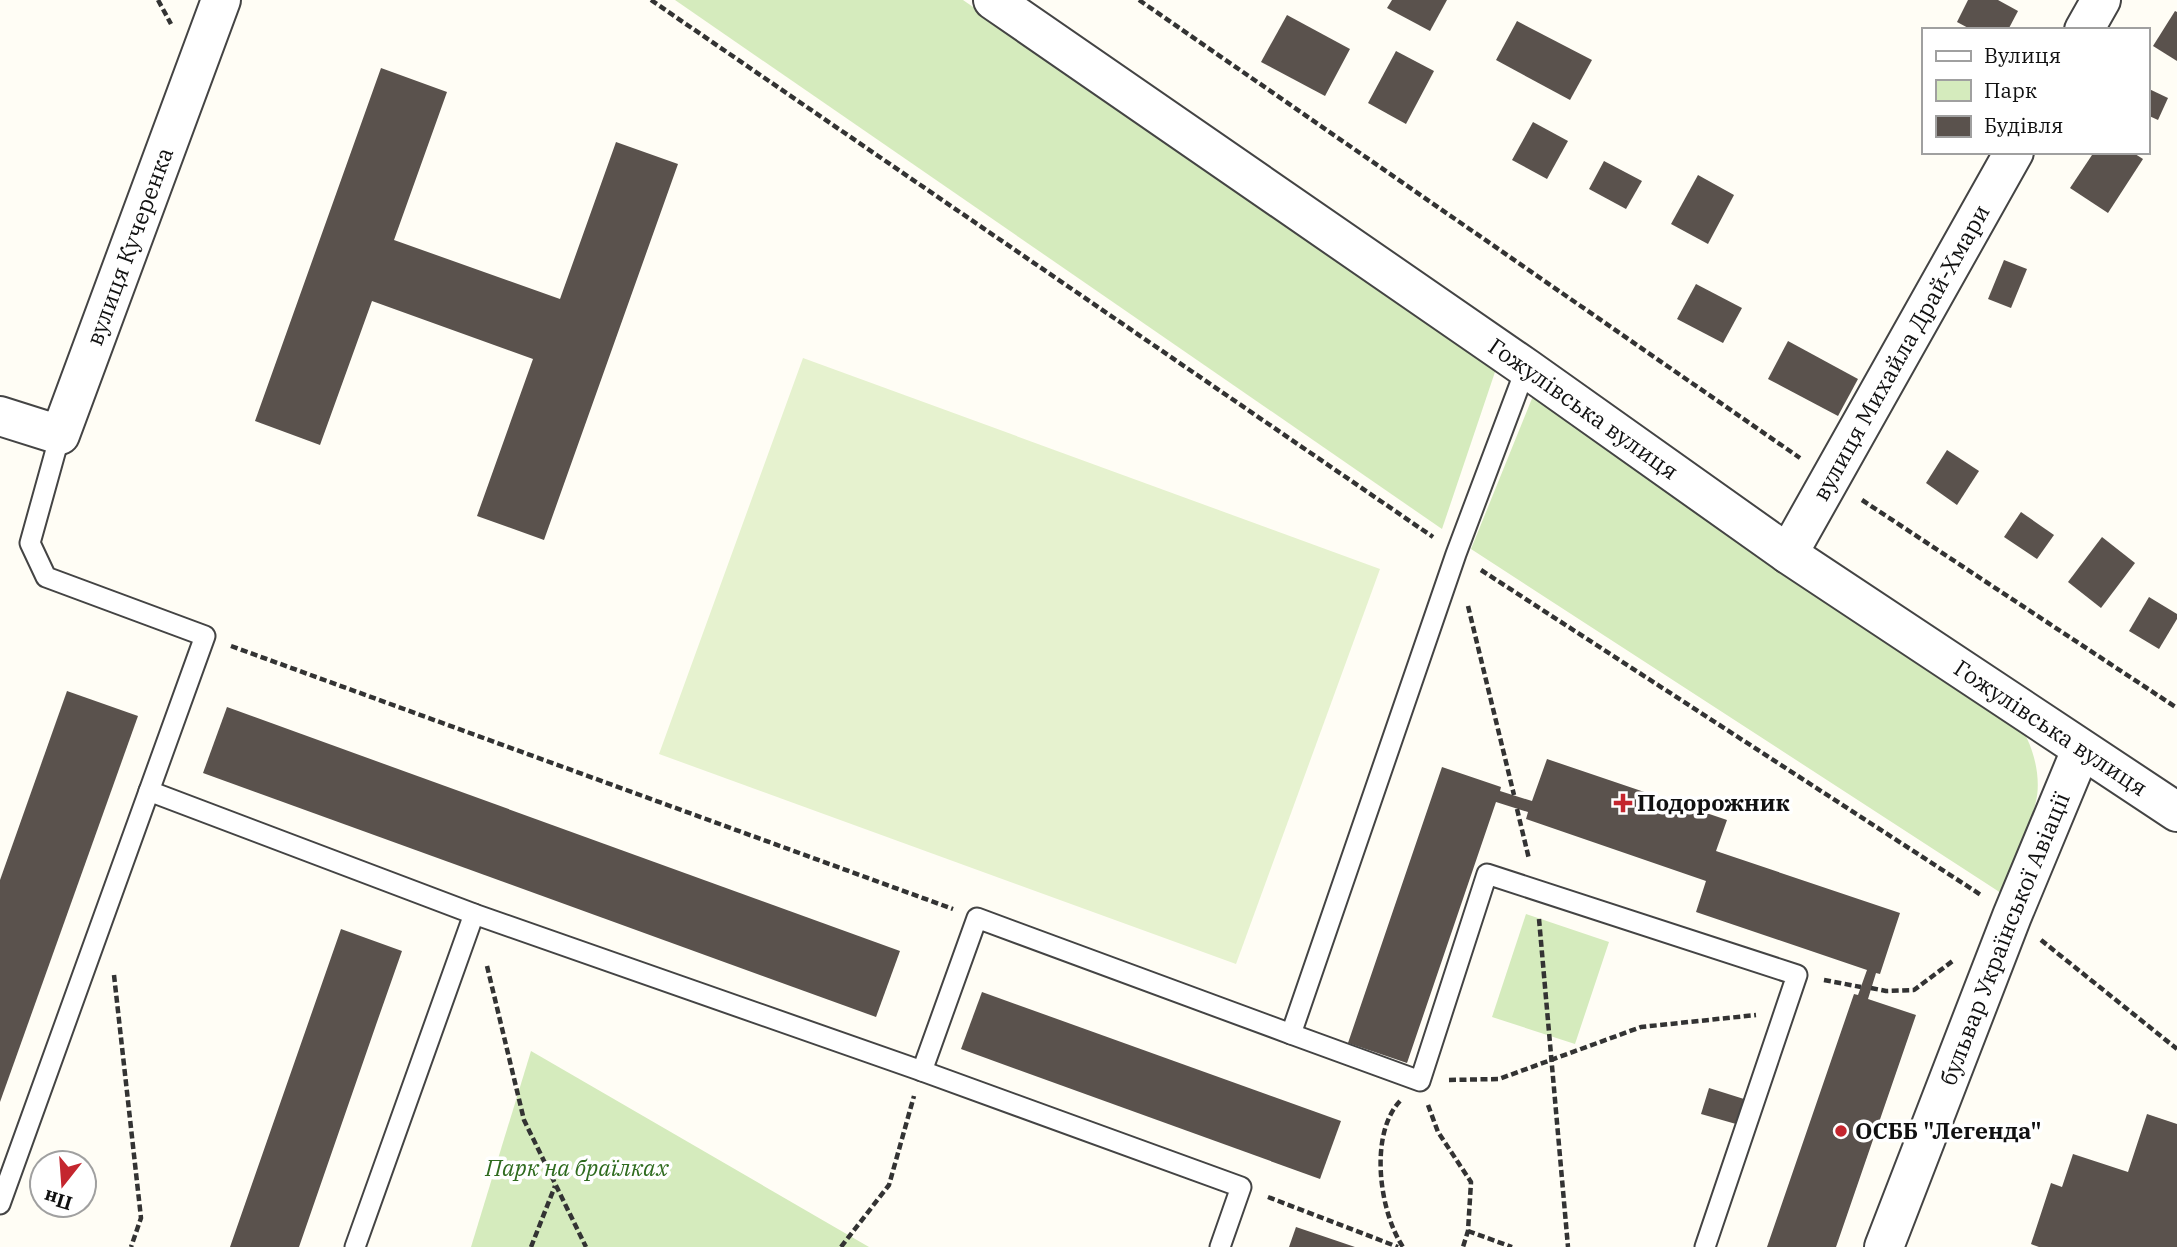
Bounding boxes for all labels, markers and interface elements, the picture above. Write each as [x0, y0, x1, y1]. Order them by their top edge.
legend [1922, 28, 2149, 154]
text: Вулиця [1984, 41, 2061, 69]
text: Парк [1984, 76, 2037, 104]
text: Будівля [1984, 111, 2063, 139]
street label: вулиця Кучеренка [79, 143, 179, 349]
street label: вулиця Михайла Драй-Хмари [1805, 199, 1996, 506]
street label: Гожулівська вулиця [1483, 331, 1685, 485]
street label: Гожулівська вулиця [1949, 652, 2153, 802]
place label: Подорожник [1637, 787, 1790, 817]
street label: бульвар Української Авіації [1932, 787, 2076, 1089]
marker: Подорожник [1615, 795, 1631, 811]
place label: ОСББ "Легенда" [1855, 1115, 2041, 1145]
marker: ОСББ "Легенда" [1833, 1123, 1849, 1139]
north arrow [28, 1149, 98, 1219]
park label: Парк на браїлках [484, 1152, 670, 1182]
text: Пн [41, 1185, 75, 1216]

